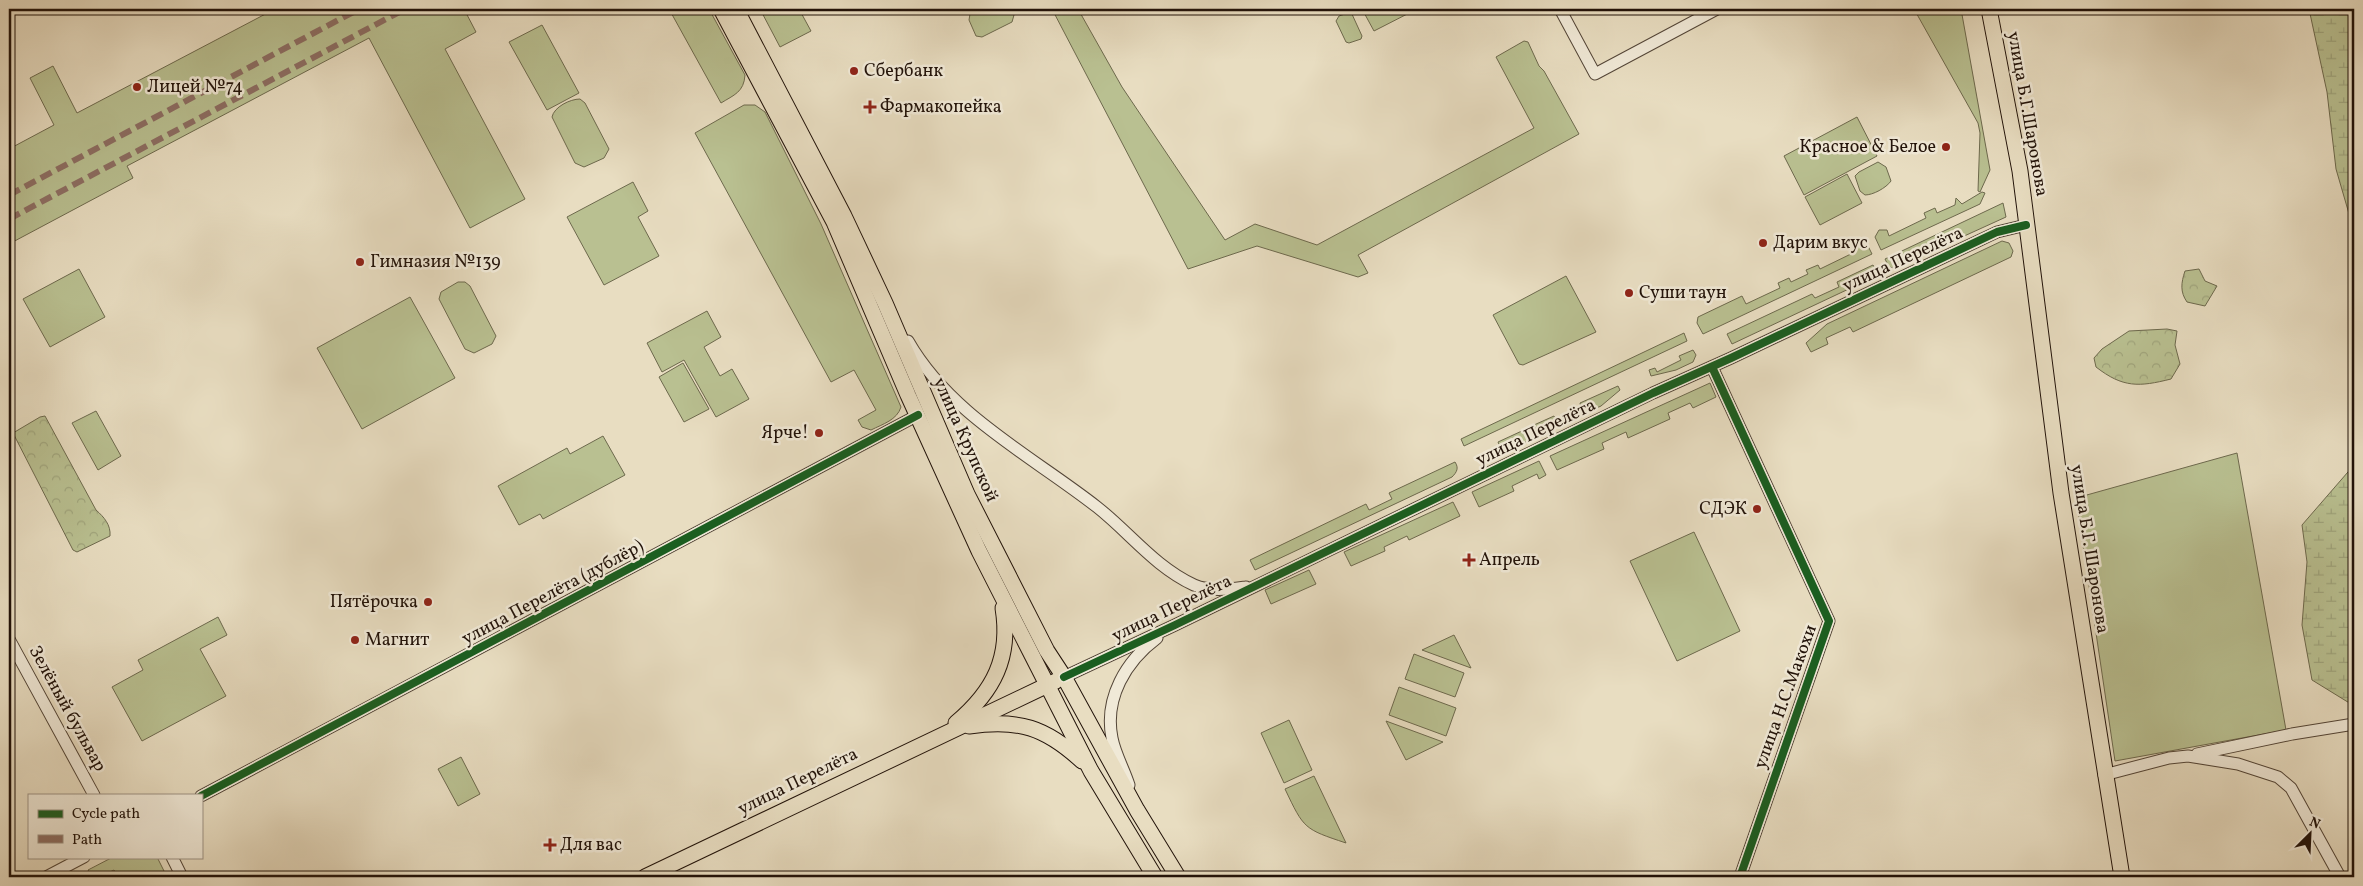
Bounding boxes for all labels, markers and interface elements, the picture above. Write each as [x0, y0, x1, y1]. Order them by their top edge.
street label: улица Б.Г.Шаронова [2000, 30, 2054, 198]
place label: Сбербанк [864, 59, 944, 84]
marker: Сбербанк [848, 65, 860, 77]
place label: Лицей №74 [147, 75, 243, 100]
marker: Лицей №74 [131, 81, 143, 93]
place label: Фармакопейка [880, 95, 1002, 120]
marker: Фармакопейка [864, 101, 876, 113]
place label: Красное & Белое [1799, 135, 1936, 160]
marker: Красное & Белое [1940, 141, 1952, 153]
street label: улица Перелёта [1838, 221, 1968, 299]
place label: Дарим вкус [1773, 231, 1868, 256]
marker: Дарим вкус [1757, 237, 1769, 249]
place label: Гимназия №139 [370, 250, 501, 275]
marker: Гимназия №139 [354, 256, 366, 268]
place label: Суши таун [1639, 281, 1727, 306]
marker: Суши таун [1623, 287, 1635, 299]
street label: улица Крупской [926, 374, 1004, 506]
street label: улица Перелёта [1472, 393, 1600, 473]
place label: Ярче! [761, 421, 809, 446]
marker: Ярче! [813, 427, 825, 439]
street label: улица Б.Г. Шаронова [2063, 463, 2115, 635]
place label: СДЭК [1699, 497, 1747, 522]
marker: СДЭК [1751, 503, 1763, 515]
street label: улица Перелёта (дублёр) [458, 534, 648, 652]
place label: Апрель [1479, 548, 1540, 573]
marker: Апрель [1463, 554, 1475, 566]
street label: улица Перелёта [1108, 569, 1236, 649]
place label: Пятёрочка [330, 590, 418, 615]
marker: Пятёрочка [422, 596, 434, 608]
street label: улица Н.С.Макохи [1748, 621, 1824, 773]
place label: Магнит [365, 628, 429, 653]
marker: Магнит [349, 634, 361, 646]
street label: Зелёный бульвар [22, 642, 112, 776]
street label: улица Перелёта [734, 742, 862, 822]
legend [28, 794, 202, 858]
text: Cycle path [72, 804, 140, 825]
north arrow [2286, 808, 2336, 858]
text: N [2306, 813, 2323, 834]
text: Path [72, 830, 102, 851]
place label: Для вас [560, 833, 622, 858]
marker: Для вас [544, 839, 556, 851]

